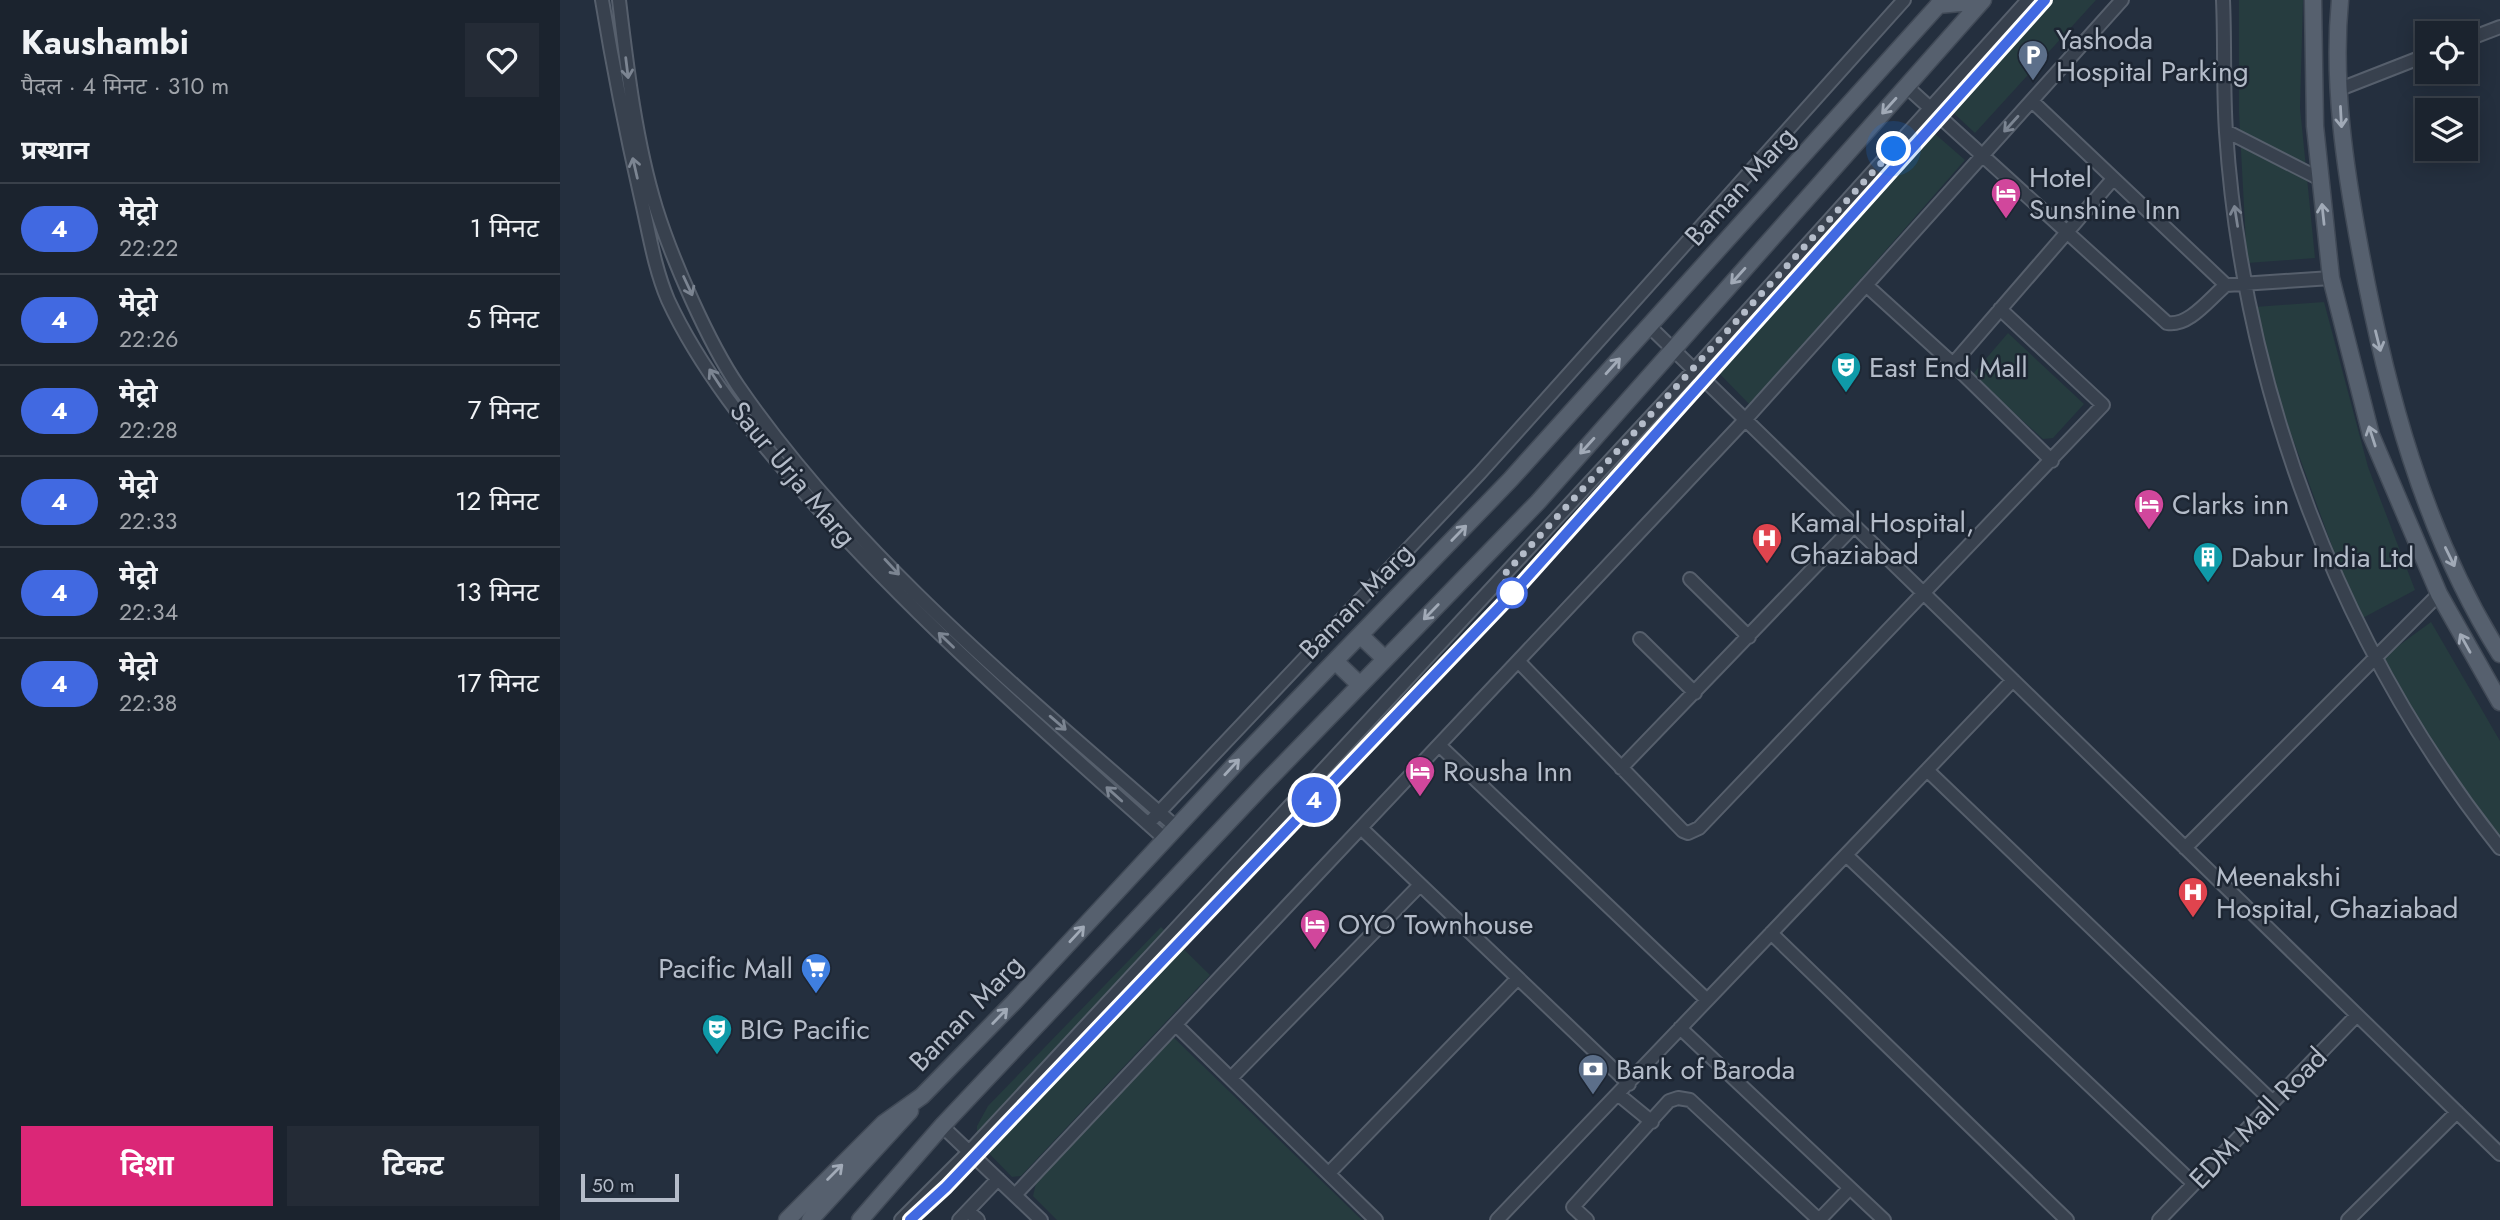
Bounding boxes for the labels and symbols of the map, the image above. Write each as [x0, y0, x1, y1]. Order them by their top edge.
place label: Yashoda Hospital Parking [2056, 19, 2249, 92]
parking icon: Yashoda Hospital Parking [2016, 38, 2050, 82]
one-way arrow [621, 56, 634, 79]
one-way arrow [1881, 97, 1897, 115]
one-way arrow [2335, 105, 2348, 128]
one-way arrow [2003, 115, 2020, 132]
street label: Baman Marg [1675, 117, 1805, 255]
your location [1876, 131, 1911, 166]
one-way arrow [627, 157, 641, 180]
place label: Hotel Sunshine Inn [2029, 157, 2181, 230]
hotel icon: Hotel Sunshine Inn [1989, 176, 2023, 220]
one-way arrow [2317, 204, 2330, 226]
one-way arrow [2229, 205, 2242, 228]
one-way arrow [1730, 267, 1746, 285]
one-way arrow [681, 275, 695, 296]
one-way arrow [2372, 330, 2385, 352]
place label: East End Mall [1869, 347, 2028, 388]
theatre icon: East End Mall [1829, 350, 1863, 394]
one-way arrow [1605, 357, 1621, 375]
one-way arrow [708, 369, 723, 388]
street label: Saur Urja Marg [720, 392, 866, 556]
one-way arrow [2365, 425, 2378, 447]
one-way arrow [1579, 437, 1595, 455]
place label: Clarks inn [2172, 484, 2289, 525]
hotel icon: Clarks inn [2132, 487, 2166, 531]
place label: Kamal Hospital, Ghaziabad [1790, 502, 1975, 575]
hospital icon: Kamal Hospital, Ghaziabad [1750, 521, 1784, 565]
one-way arrow [1450, 525, 1467, 542]
street label: Baman Marg [1290, 533, 1422, 669]
place label: Dabur India Ltd [2231, 537, 2414, 578]
building icon: Dabur India Ltd [2191, 540, 2225, 584]
one-way arrow [2444, 546, 2458, 567]
one-way arrow [884, 558, 900, 576]
unlabelled marker [1497, 578, 1527, 608]
one-way arrow [1423, 603, 1440, 620]
one-way arrow [938, 632, 955, 649]
one-way arrow [2458, 633, 2471, 654]
one-way arrow [1048, 715, 1066, 731]
place label: Rousha Inn [1443, 751, 1573, 792]
hotel icon: Rousha Inn [1403, 754, 1437, 798]
one-way arrow [1224, 758, 1240, 776]
line badge: 4 [1291, 777, 1337, 823]
one-way arrow [1106, 785, 1123, 802]
place label: Meenakshi Hospital, Ghaziabad [2216, 856, 2458, 929]
hospital icon: Meenakshi Hospital, Ghaziabad [2176, 875, 2210, 919]
place label: OYO Townhouse [1338, 904, 1533, 945]
hotel icon: OYO Townhouse [1298, 907, 1332, 951]
one-way arrow [1069, 926, 1086, 943]
street label: Baman Marg [900, 945, 1032, 1081]
place label: Pacific Mall [658, 948, 793, 989]
supermarket icon: Pacific Mall [799, 951, 833, 995]
one-way arrow [992, 1008, 1009, 1025]
place label: BIG Pacific [740, 1009, 870, 1050]
theatre icon: BIG Pacific [700, 1012, 734, 1056]
street label: EDM Mall Road [2180, 1038, 2336, 1198]
place label: Bank of Baroda [1616, 1049, 1795, 1090]
bank icon: Bank of Baroda [1576, 1052, 1610, 1096]
one-way arrow [827, 1163, 844, 1180]
scale bar [581, 1171, 679, 1203]

